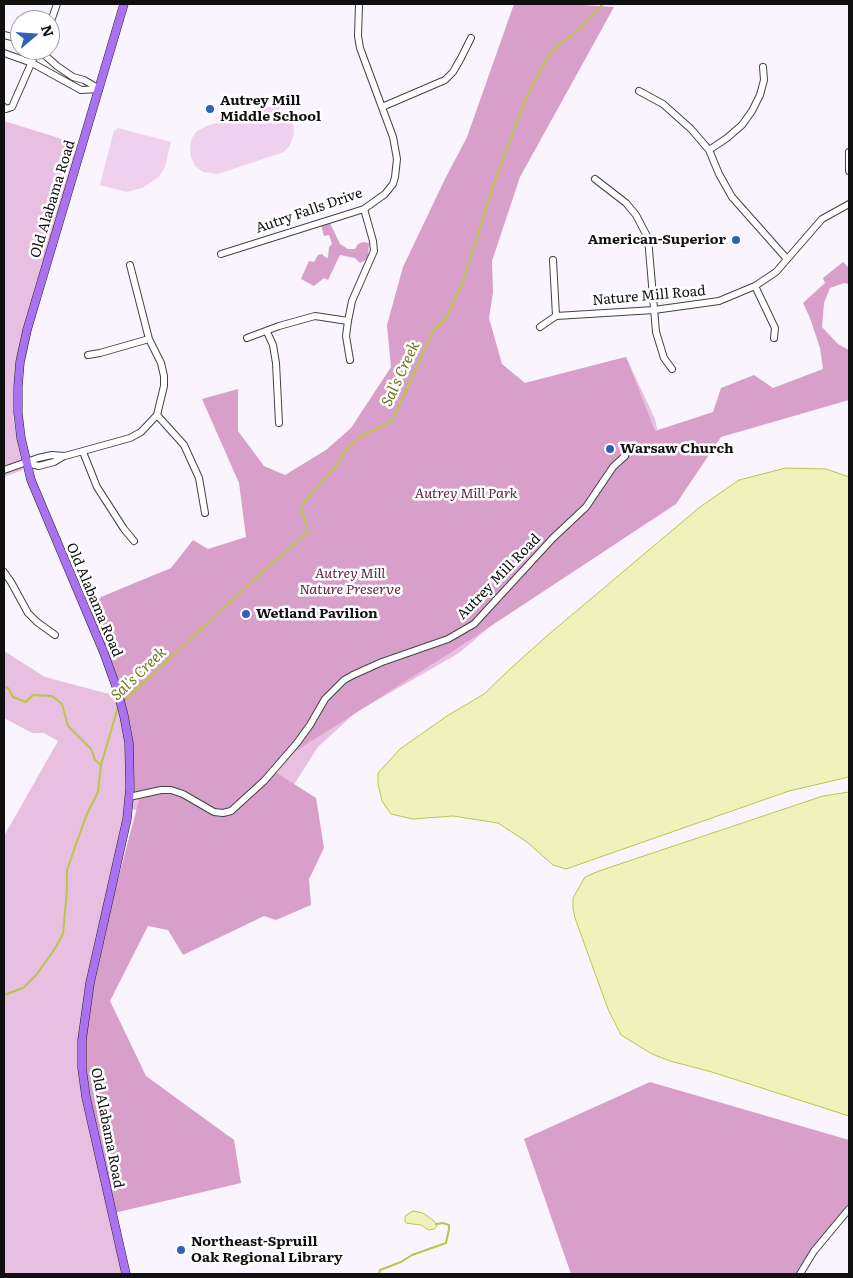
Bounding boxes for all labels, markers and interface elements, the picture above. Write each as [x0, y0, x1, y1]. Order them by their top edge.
north arrow [10, 10, 60, 60]
text: N [37, 22, 60, 39]
place label: Autrey Mill Middle School [220, 93, 321, 125]
marker: Autrey Mill Middle School [204, 103, 216, 115]
street label: Old Alabama Road [27, 138, 79, 260]
street label: Autry Falls Drive [253, 185, 365, 237]
place label: American-Superior [588, 232, 726, 248]
marker: American-Superior [730, 234, 742, 246]
street label: Nature Mill Road [592, 283, 706, 309]
water label: Sal's Creek [378, 339, 424, 409]
place label: Warsaw Church [620, 441, 734, 457]
marker: Warsaw Church [604, 443, 616, 455]
park label: Autrey Mill Park [414, 486, 518, 502]
street label: Autrey Mill Road [454, 531, 544, 623]
street label: Old Alabama Road [62, 540, 126, 660]
park label: Autrey Mill Nature Preserve [299, 566, 401, 598]
place label: Wetland Pavilion [256, 606, 378, 622]
marker: Wetland Pavilion [240, 608, 252, 620]
water label: Sal's Creek [108, 643, 170, 705]
street label: Old Alabama Road [87, 1066, 127, 1190]
place label: Northeast-Spruill Oak Regional Library [191, 1234, 343, 1266]
marker: Northeast-Spruill Oak Regional Library [175, 1244, 187, 1256]

